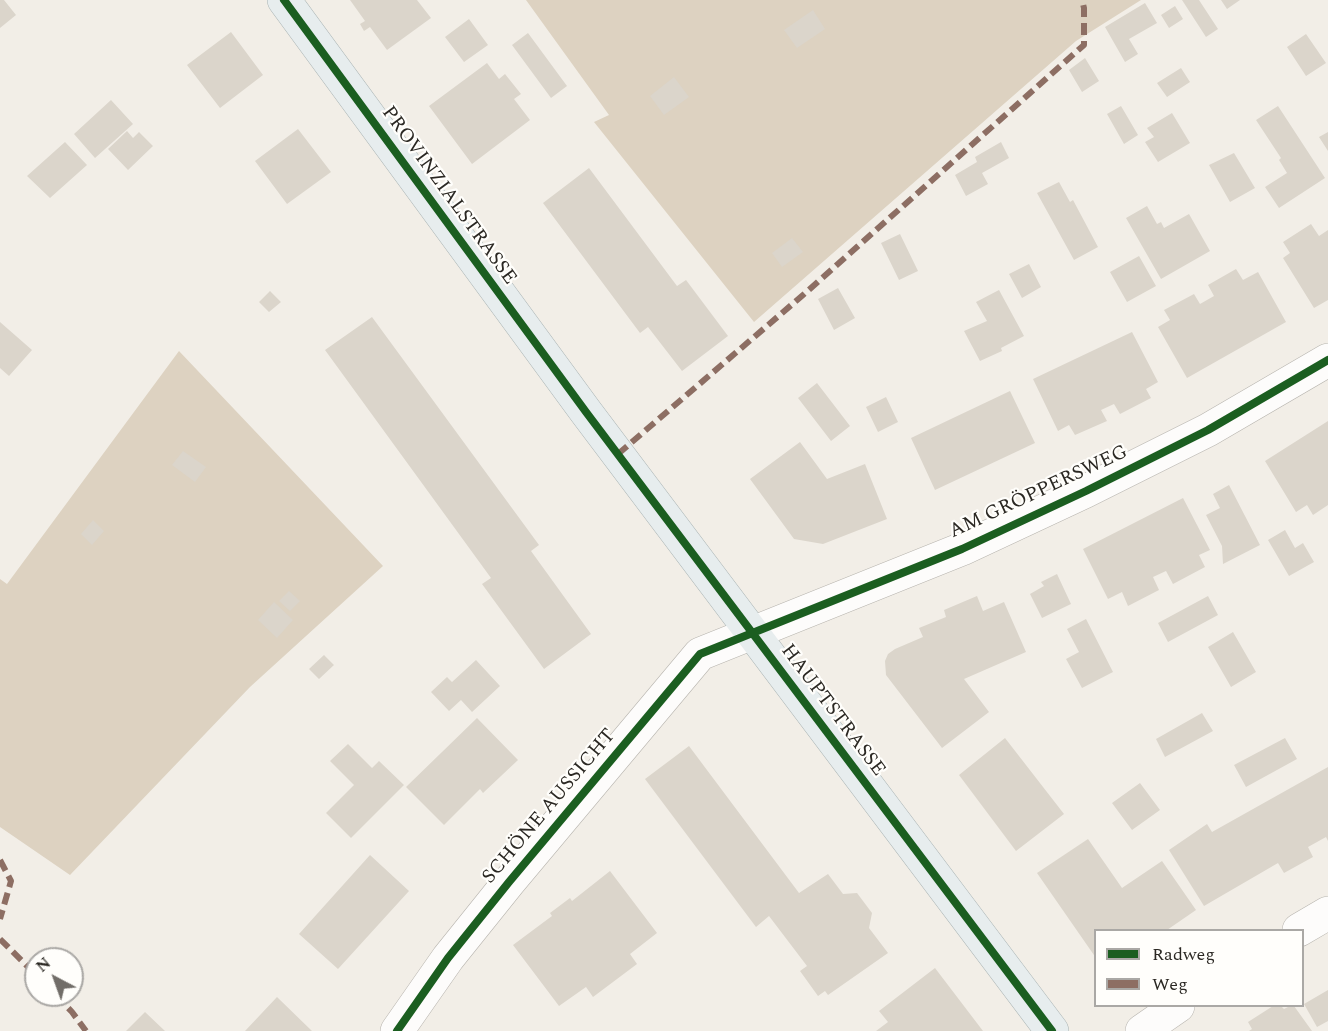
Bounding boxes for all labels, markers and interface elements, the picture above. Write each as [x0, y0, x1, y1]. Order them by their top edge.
street label: PROVINZIALSTRASSE [375, 102, 521, 290]
street label: AM GRÖPPERSWEG [946, 441, 1132, 545]
street label: HAUPTSTRASSE [774, 640, 890, 782]
street label: SCHÖNE AUSSICHT [478, 725, 622, 889]
legend [1094, 929, 1304, 1007]
text: Radweg [1152, 941, 1215, 968]
north arrow [24, 947, 84, 1007]
text: N [31, 952, 56, 978]
text: Weg [1152, 971, 1188, 998]

